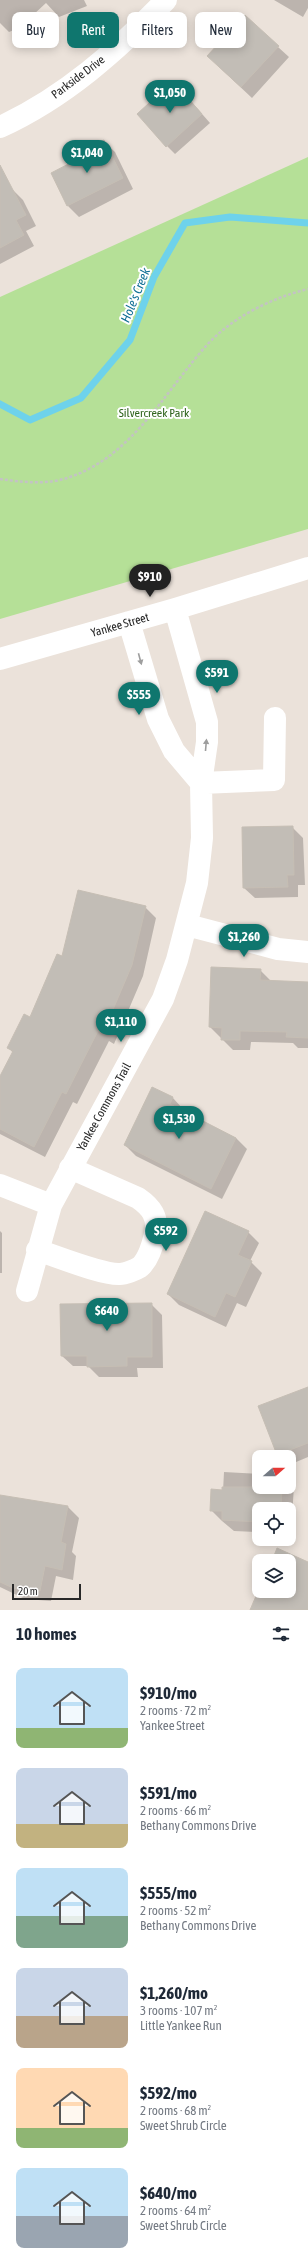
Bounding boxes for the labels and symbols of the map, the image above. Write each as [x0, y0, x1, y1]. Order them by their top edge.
street label: Parkside Drive [49, 52, 107, 102]
pin: $1,050 [137, 80, 203, 114]
pin: $1,040 [54, 140, 120, 174]
water label: Hole's Creek [118, 265, 153, 325]
park label: Silvercreek Park [119, 406, 190, 420]
pin: $910 [126, 564, 174, 598]
street label: Yankee Street [89, 610, 151, 640]
one-way arrow [137, 654, 143, 666]
pin: $591 [193, 660, 241, 694]
pin: $555 [115, 682, 163, 716]
one-way arrow [203, 738, 209, 751]
pin: $1,260 [211, 924, 277, 958]
pin: $1,110 [88, 1009, 154, 1043]
street label: Yankee Commons Trail [74, 1060, 134, 1154]
pin: $1,530 [146, 1106, 212, 1140]
pin: $592 [142, 1218, 190, 1252]
pin: $640 [83, 1298, 131, 1332]
north arrow [252, 1450, 296, 1494]
scale bar [12, 1582, 81, 1601]

